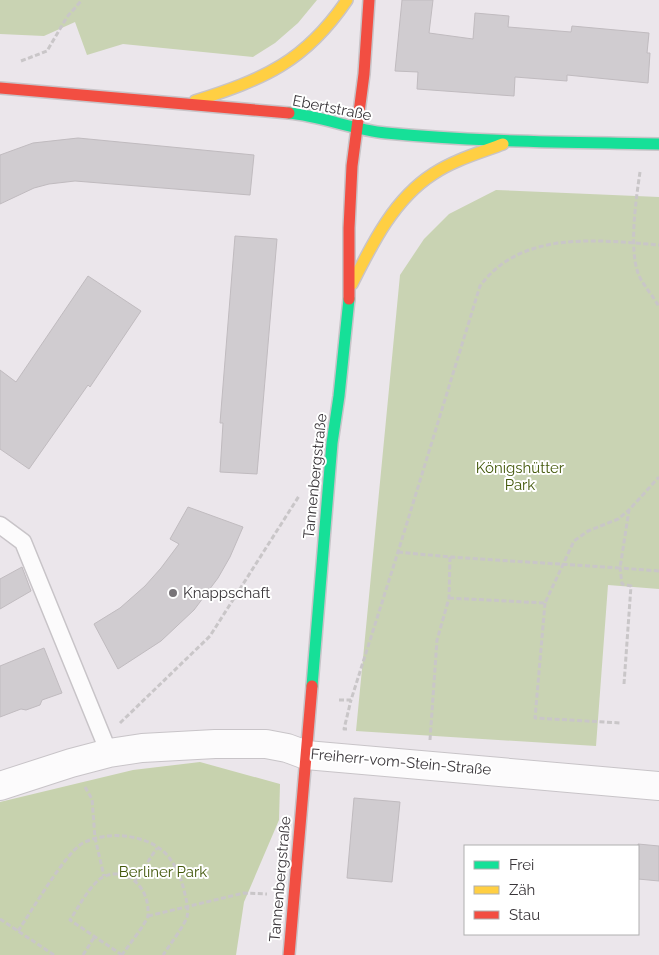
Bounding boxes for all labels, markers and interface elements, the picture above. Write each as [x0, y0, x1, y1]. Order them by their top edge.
street label: Ebertstraße [291, 92, 373, 125]
street label: Tannenbergstraße [299, 412, 331, 540]
park label: Königshütter Park [476, 459, 565, 494]
place label: Knappschaft [183, 584, 270, 602]
marker: Knappschaft [167, 587, 179, 599]
street label: Freiherr-vom-Stein-Straße [310, 745, 492, 779]
street label: Tannenbergstraße [266, 815, 294, 943]
legend [464, 845, 639, 935]
text: Frei [509, 856, 534, 874]
park label: Berliner Park [119, 863, 207, 881]
text: Zäh [509, 881, 535, 899]
text: Stau [509, 906, 540, 924]

